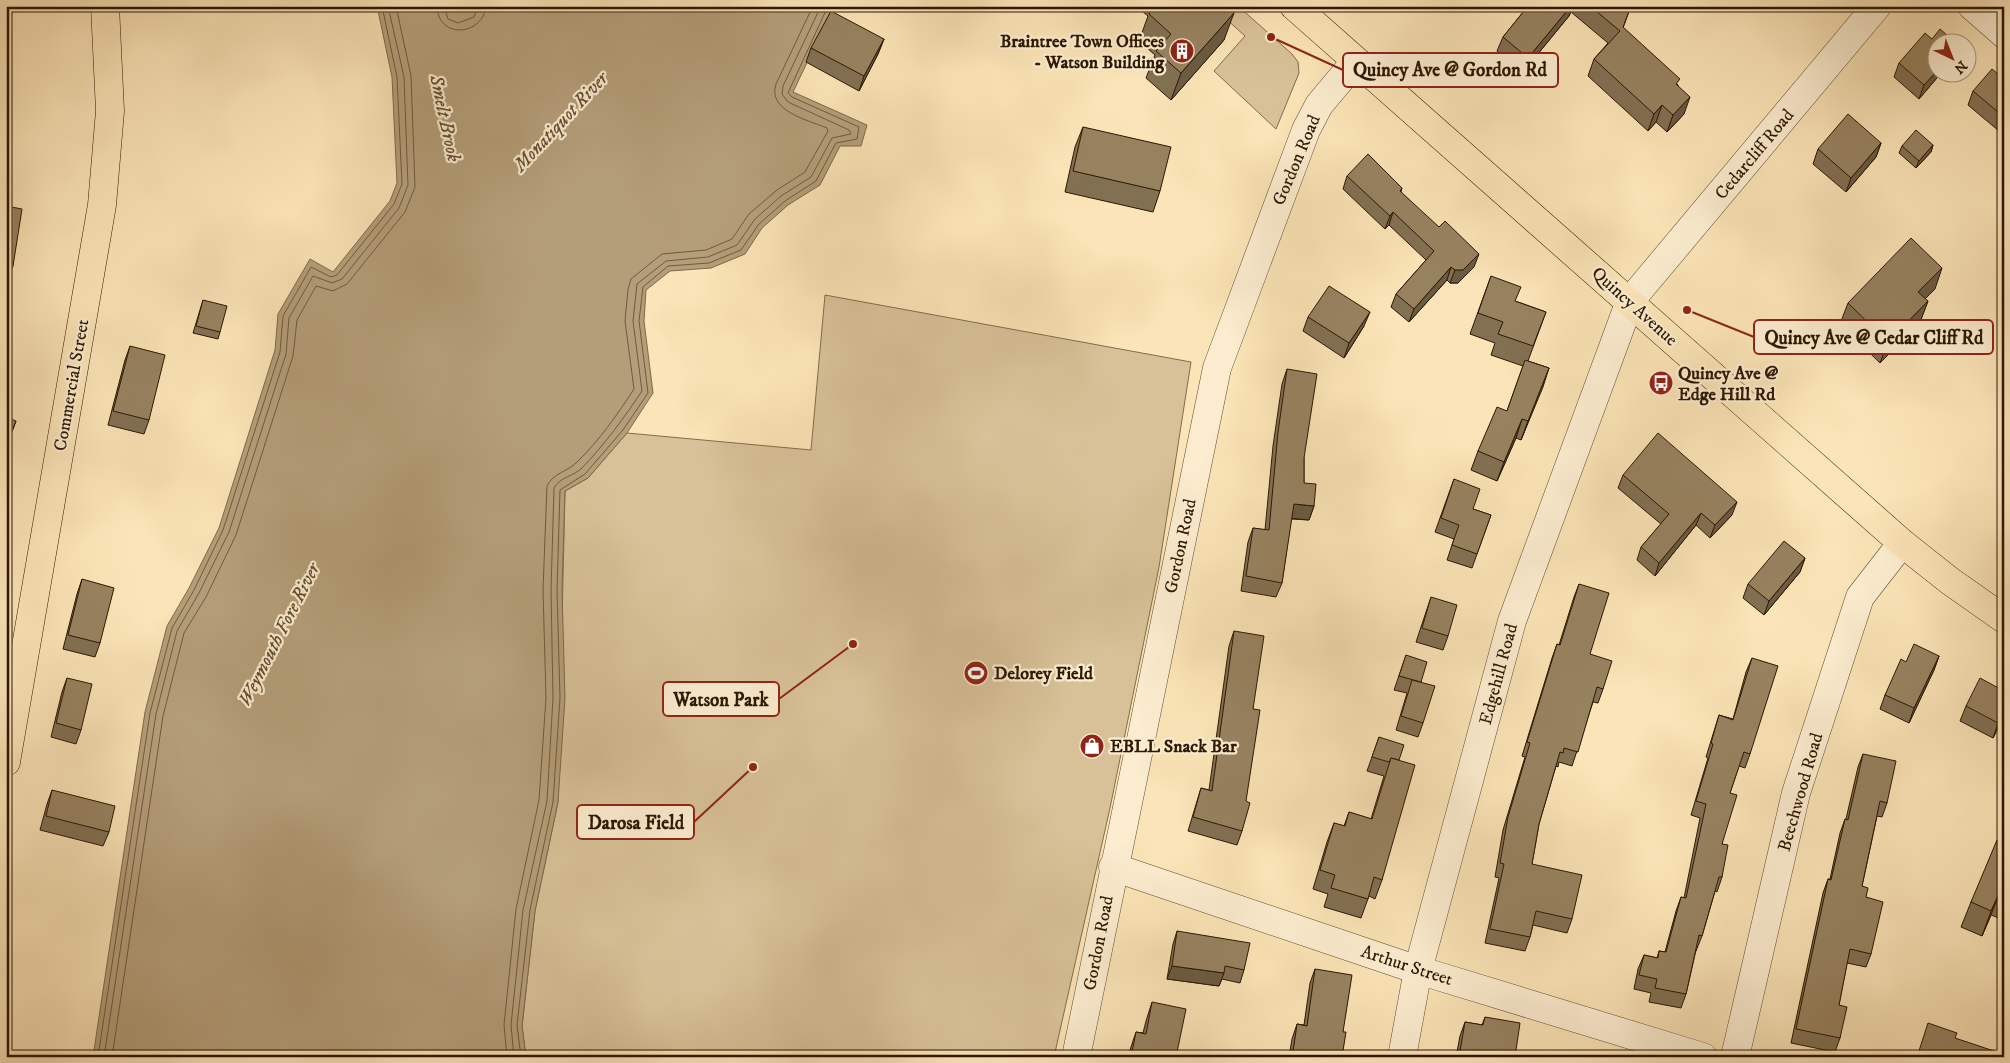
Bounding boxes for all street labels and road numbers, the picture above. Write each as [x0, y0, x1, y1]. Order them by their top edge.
street label: Cedarcliff Road [1710, 105, 1799, 204]
street label: Gordon Road [1268, 112, 1326, 209]
street label: Quincy Avenue [1587, 262, 1682, 351]
street label: Commercial Street [50, 317, 94, 453]
street label: Gordon Road [1160, 497, 1202, 596]
street label: Edgehill Road [1475, 621, 1523, 727]
street label: Beechwood Road [1774, 730, 1828, 854]
street label: Gordon Road [1079, 894, 1119, 992]
street label: Arthur Street [1358, 941, 1456, 991]

